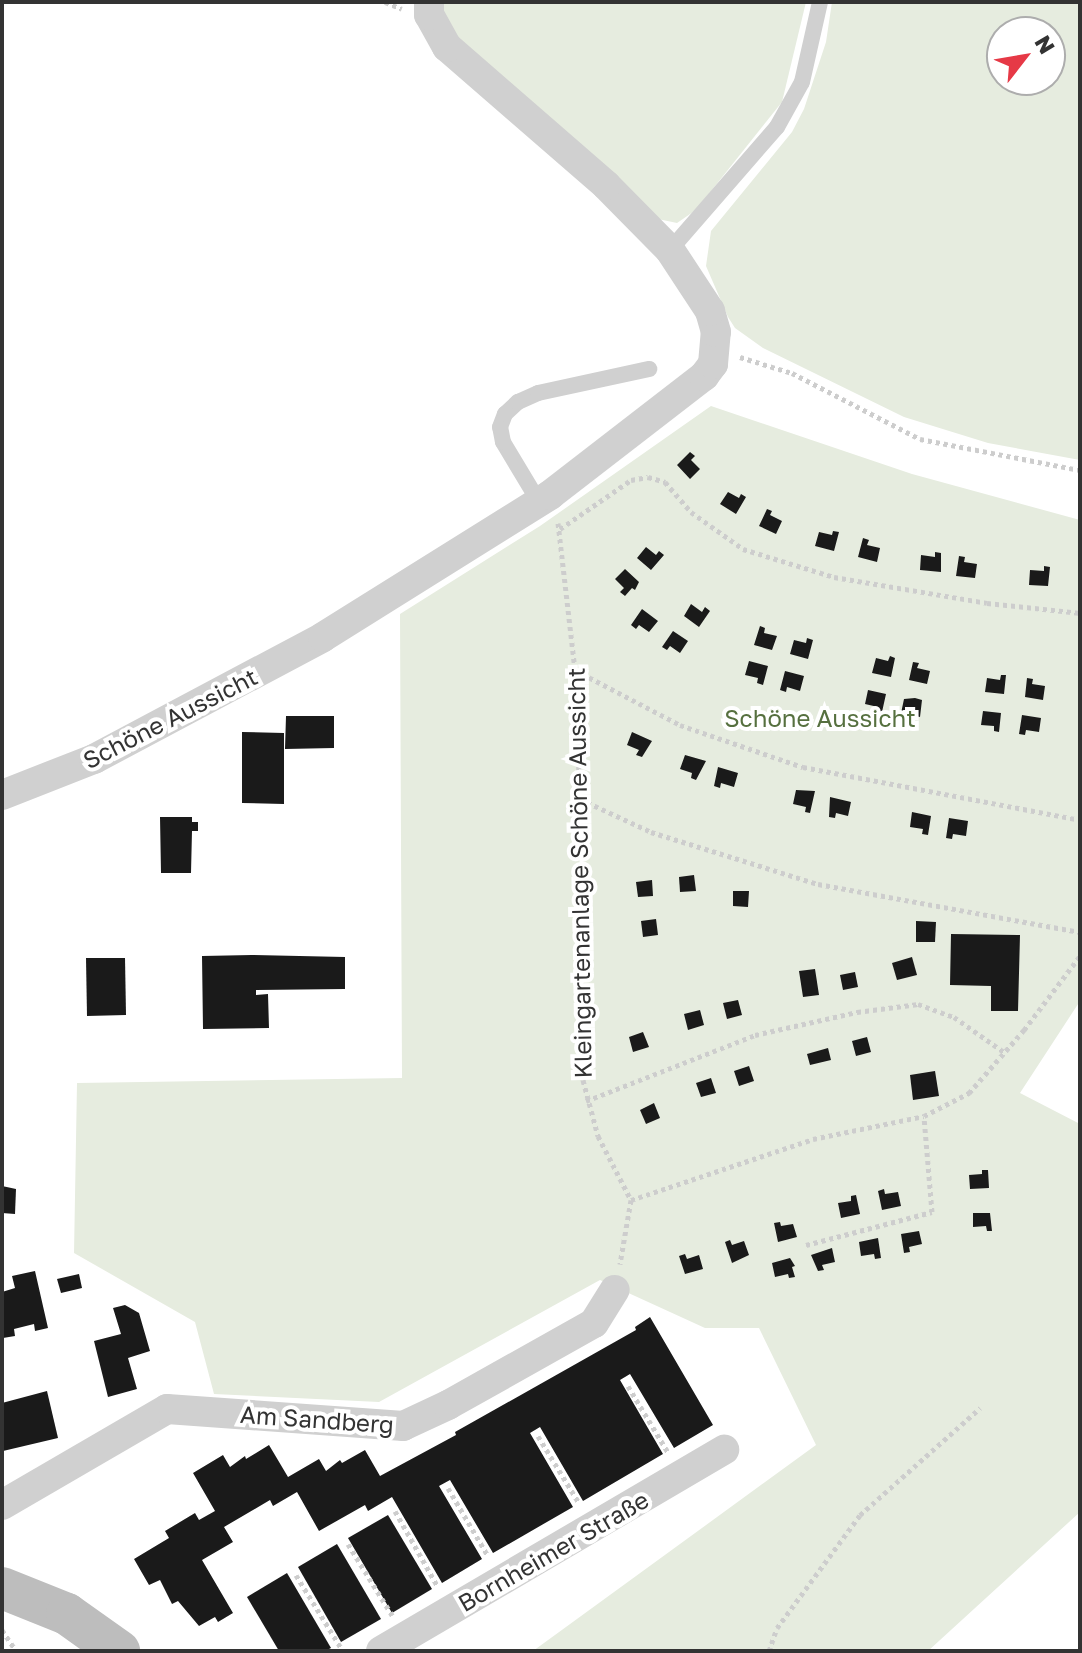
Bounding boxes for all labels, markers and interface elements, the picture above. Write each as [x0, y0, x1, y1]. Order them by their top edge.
north arrow [986, 16, 1066, 96]
text: N [1029, 30, 1061, 59]
street label: Schöne Aussicht [78, 662, 262, 774]
street label: Kleingartenanlage Schöne Aussicht [561, 667, 597, 1079]
park label: Schöne Aussicht [724, 704, 916, 732]
street label: Am Sandberg [239, 1399, 395, 1439]
street label: Bornheimer Straße [453, 1485, 653, 1617]

